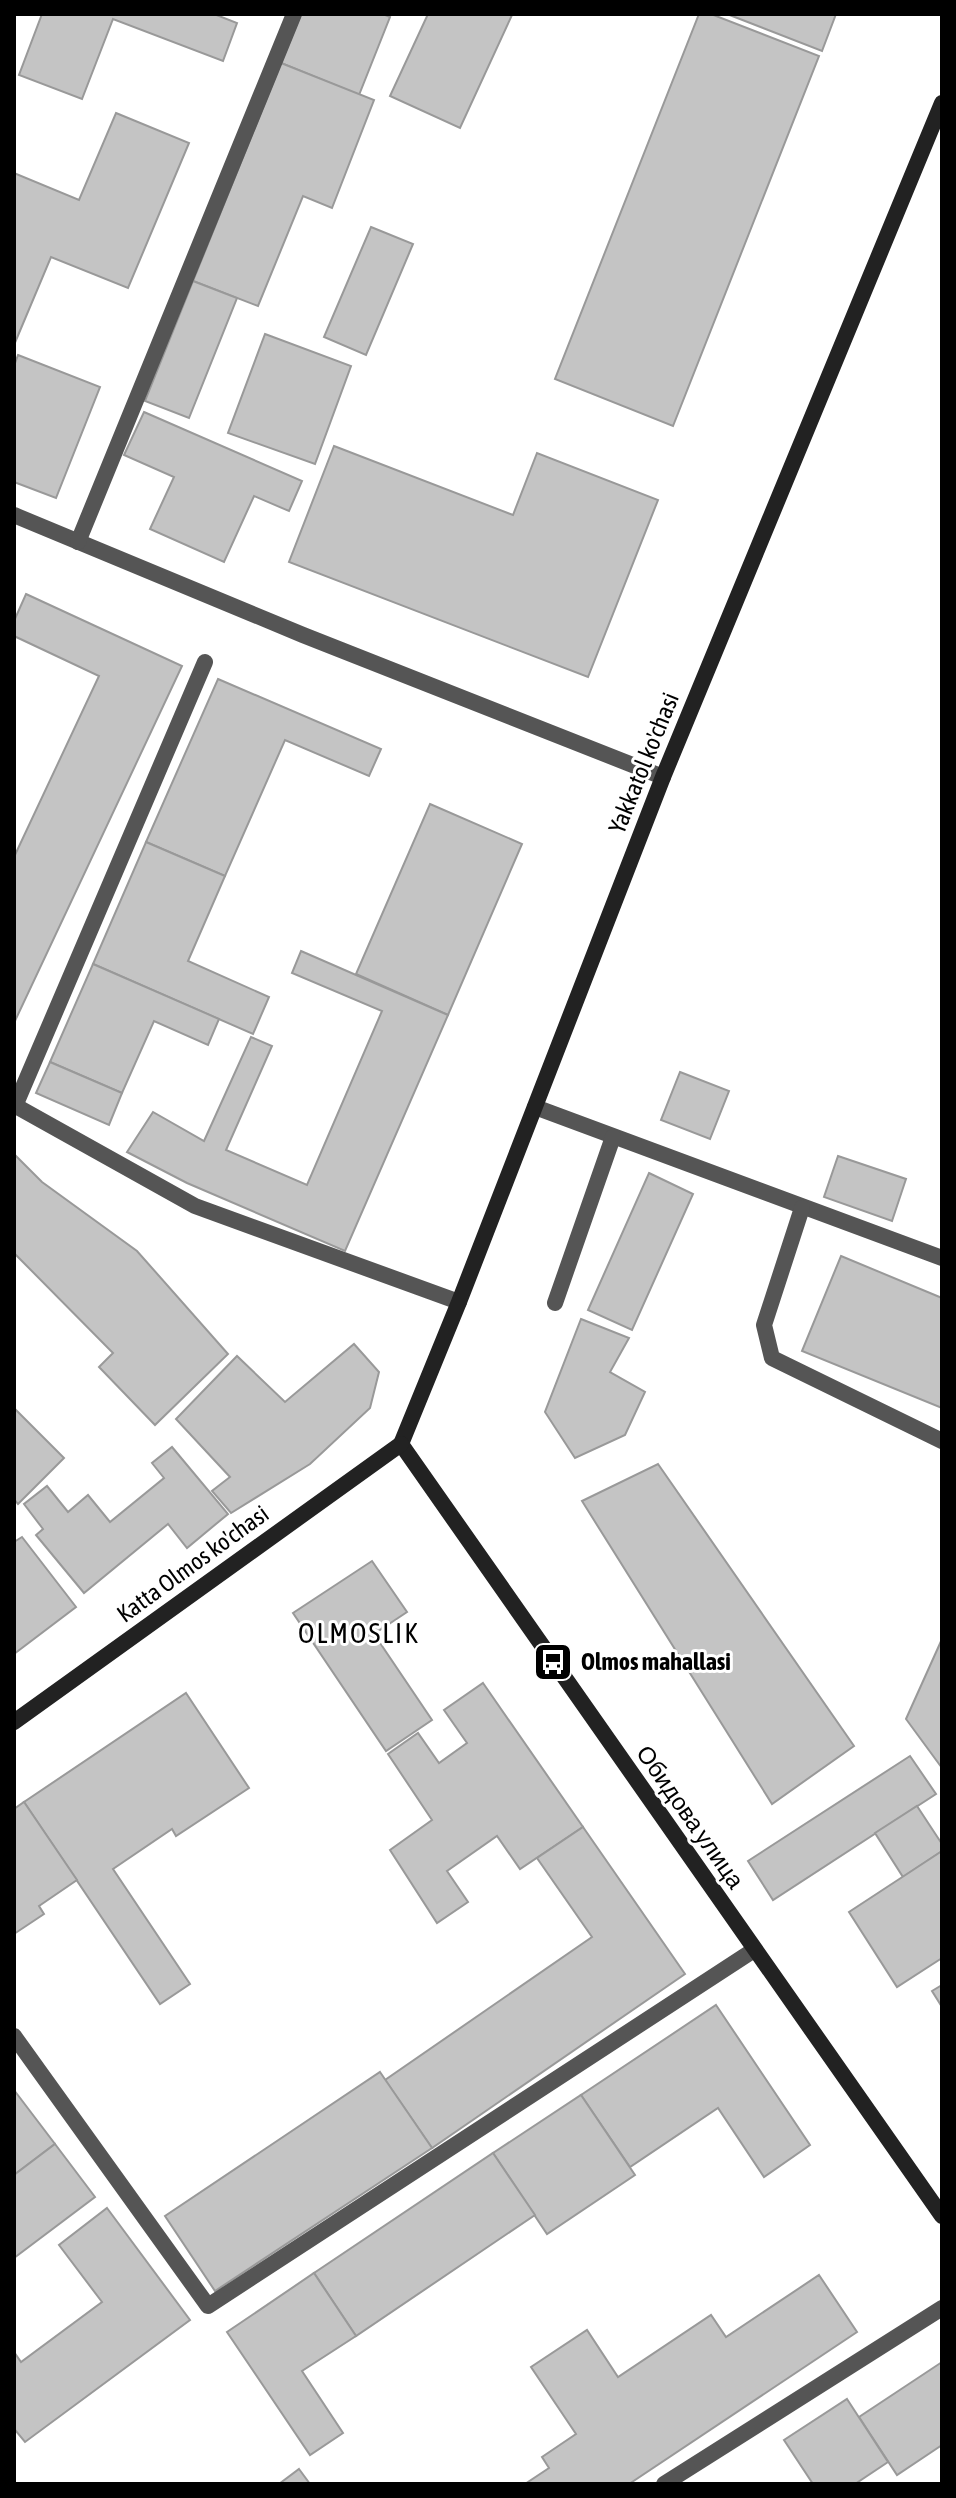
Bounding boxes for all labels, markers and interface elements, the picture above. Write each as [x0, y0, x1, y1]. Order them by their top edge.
street label: Yakkatol ko'chasi [603, 689, 684, 837]
street label: Katta Olmos ko'chasi [112, 1500, 274, 1628]
district label: OLMOSLIK [298, 1617, 420, 1649]
bus stop icon: Olmos mahallasi [532, 1641, 574, 1683]
place label: Olmos mahallasi [581, 1648, 731, 1675]
street label: Обидова улица [631, 1740, 750, 1894]

